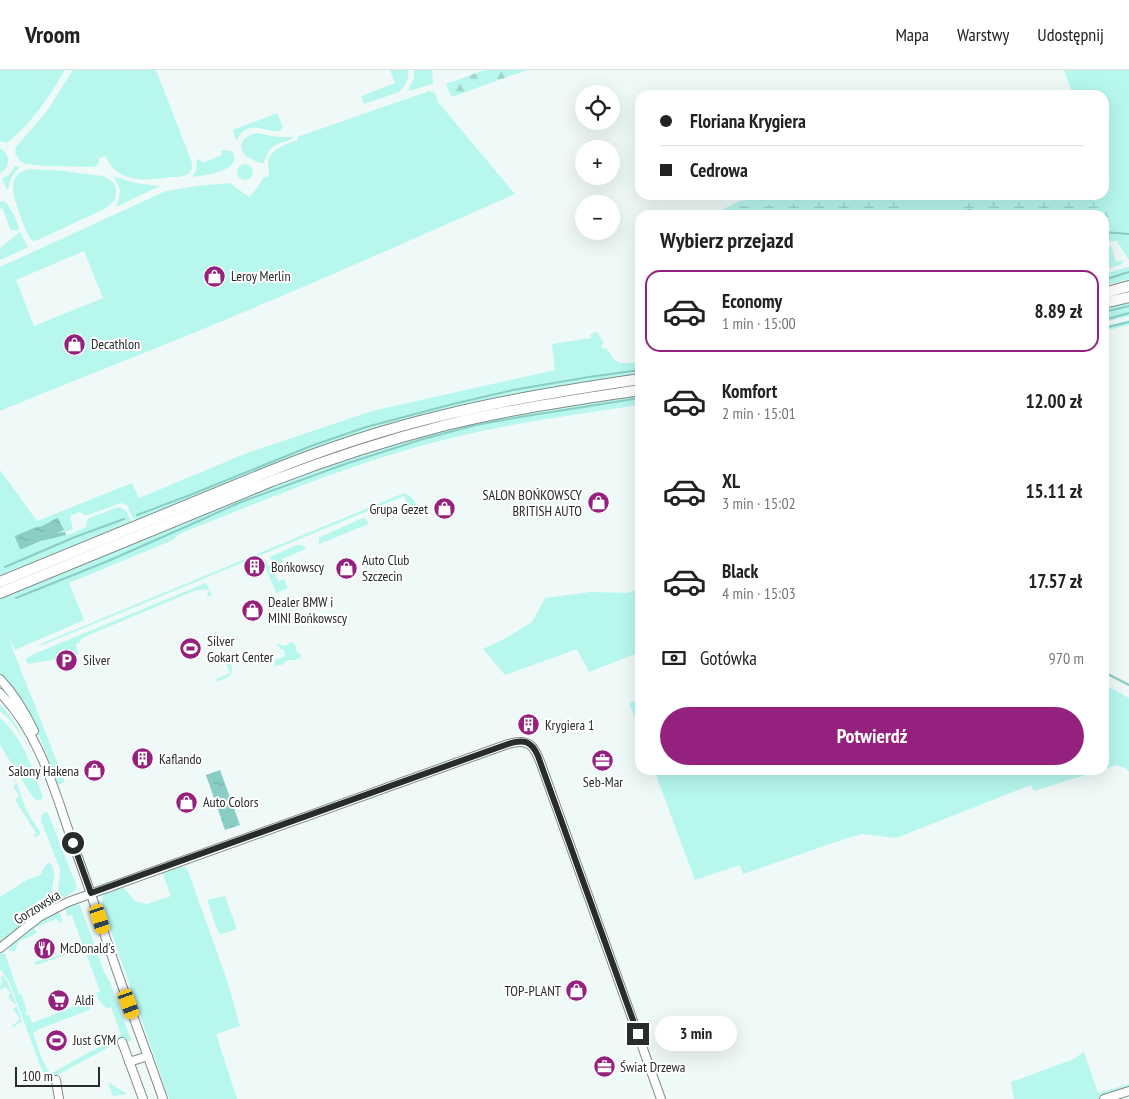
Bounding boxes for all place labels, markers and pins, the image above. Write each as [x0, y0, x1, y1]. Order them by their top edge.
shop icon: Leroy Merlin [203, 264, 227, 288]
place label: Leroy Merlin [231, 267, 291, 285]
shop icon: Decathlon [63, 332, 87, 356]
place label: Decathlon [91, 335, 140, 353]
place label: SALON BOŃKOWSCY BRITISH AUTO [483, 486, 583, 520]
shop icon: SALON BOŃKOWSCY BRITISH AUTO [586, 491, 610, 515]
shop icon: Grupa Gezet [432, 497, 456, 521]
place label: Grupa Gezet [369, 500, 428, 518]
place label: Auto Club Szczecin [362, 551, 409, 585]
building icon: Bońkowscy [243, 555, 267, 579]
shop icon: Auto Club Szczecin [334, 556, 358, 580]
place label: Bońkowscy [271, 558, 325, 576]
place label: Dealer BMW i MINI Bońkowscy [268, 593, 348, 627]
shop icon: Dealer BMW i MINI Bońkowscy [240, 598, 264, 622]
place label: Silver Gokart Center [207, 632, 273, 666]
sports icon: Silver Gokart Center [179, 637, 203, 661]
parking icon: Silver [55, 648, 79, 672]
place label: Silver [83, 651, 111, 669]
building icon: Krygiera 1 [517, 713, 541, 737]
place label: Krygiera 1 [545, 716, 594, 734]
building icon: Kaflando [131, 747, 155, 771]
office icon: Seb-Mar [591, 748, 615, 772]
place label: Kaflando [159, 750, 202, 768]
shop icon: Salony Hakena [83, 759, 107, 783]
place label: Salony Hakena [8, 762, 79, 780]
place label: Seb-Mar [583, 773, 623, 791]
shop icon: Auto Colors [175, 790, 199, 814]
place label: Auto Colors [203, 793, 259, 811]
restaurant icon: McDonald's [32, 936, 56, 960]
place label: McDonald's [60, 939, 115, 957]
shop icon: TOP-PLANT [565, 979, 589, 1003]
place label: TOP-PLANT [505, 982, 562, 1000]
supermarket icon: Aldi [47, 988, 71, 1012]
place label: Aldi [75, 991, 94, 1009]
sports icon: Just GYM [45, 1028, 69, 1052]
place label: Just GYM [72, 1031, 116, 1049]
office icon: Świat Drzewa [592, 1055, 616, 1079]
place label: Świat Drzewa [620, 1058, 685, 1076]

